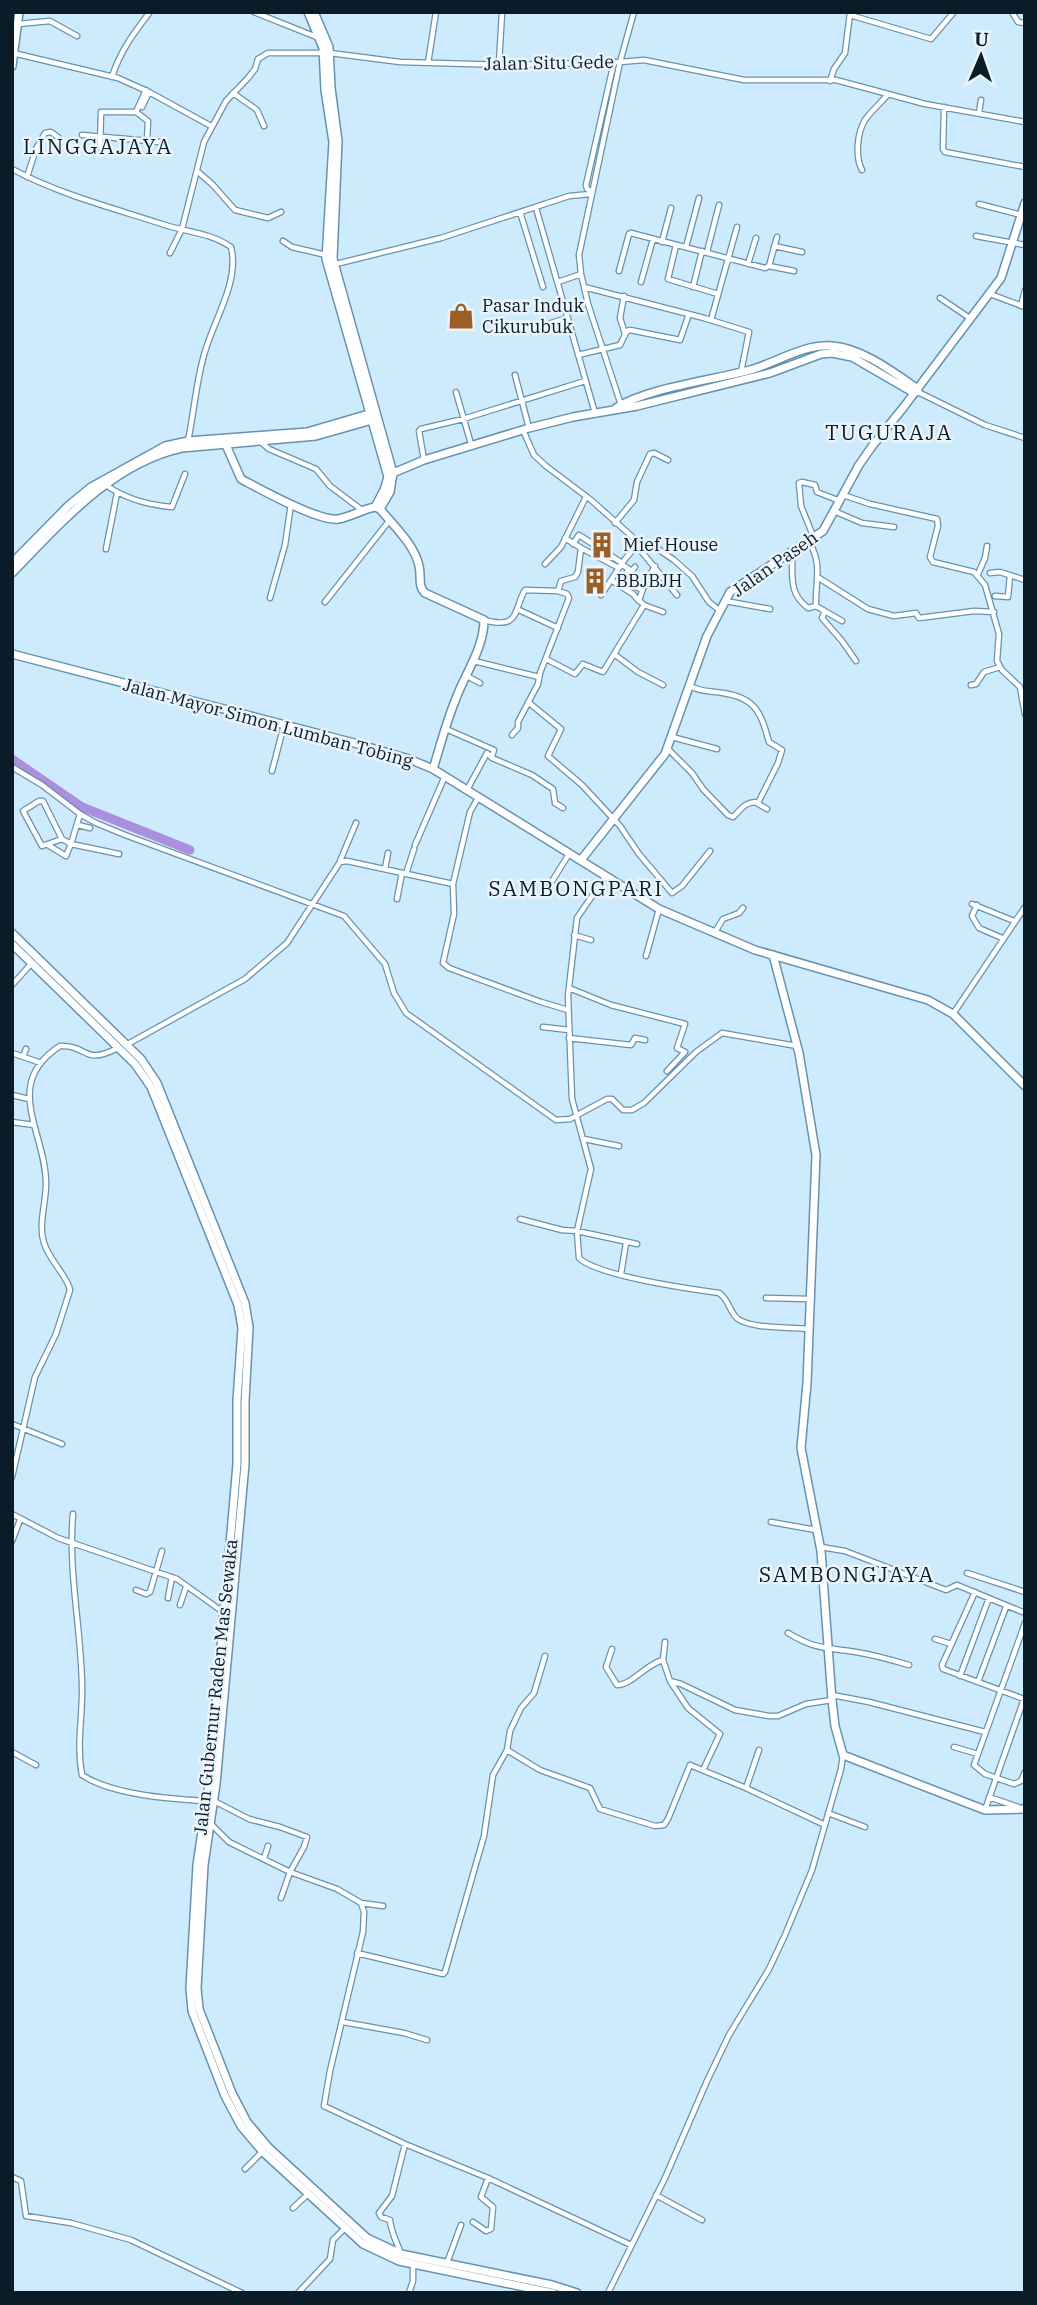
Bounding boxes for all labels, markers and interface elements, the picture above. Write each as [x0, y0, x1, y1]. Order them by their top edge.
north arrow [946, 21, 1016, 91]
text: U [974, 27, 989, 51]
street label: Jalan Situ Gede [484, 50, 614, 75]
district label: LINGGAJAYA [23, 132, 173, 160]
place label: Pasar Induk Cikurubuk [482, 294, 584, 338]
shop icon: Pasar Induk Cikurubuk [446, 301, 476, 331]
district label: TUGURAJA [825, 418, 953, 446]
street label: Jalan Paseh [727, 526, 822, 602]
building icon: Mief House [587, 530, 617, 560]
place label: Mief House [623, 533, 718, 556]
building icon: BBJBJH [580, 566, 610, 596]
place label: BBJBJH [616, 569, 682, 592]
street label: Jalan Mayor Simon Lumban Tobing [121, 673, 416, 772]
district label: SAMBONGPARI [488, 874, 664, 902]
street label: Jalan Gubernur Raden Mas Sewaka [189, 1538, 242, 1836]
district label: SAMBONGJAYA [759, 1560, 935, 1588]

